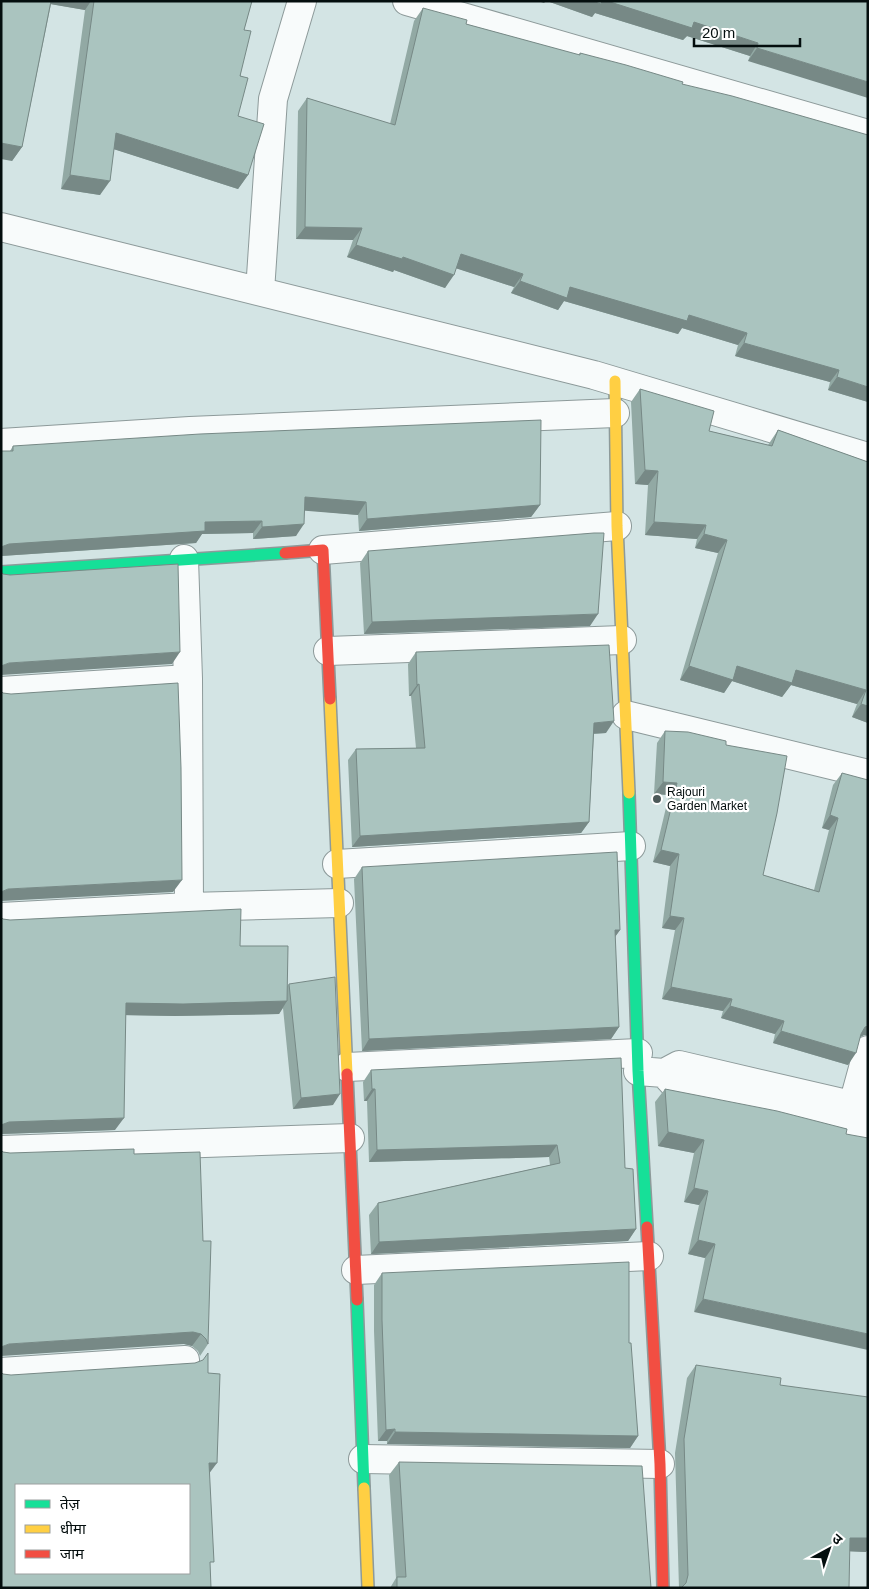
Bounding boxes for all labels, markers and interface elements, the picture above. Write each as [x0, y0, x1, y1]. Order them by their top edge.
scale bar [694, 15, 800, 47]
text: 20 m [702, 24, 735, 41]
place label: Rajouri Garden Market [667, 785, 748, 813]
marker: Rajouri Garden Market [651, 793, 663, 805]
legend [15, 1484, 190, 1574]
text: तेज़ [60, 1495, 81, 1512]
text: धीमा [60, 1520, 87, 1537]
north arrow [804, 1524, 854, 1574]
text: उ [829, 1530, 846, 1548]
text: जाम [60, 1545, 85, 1562]

